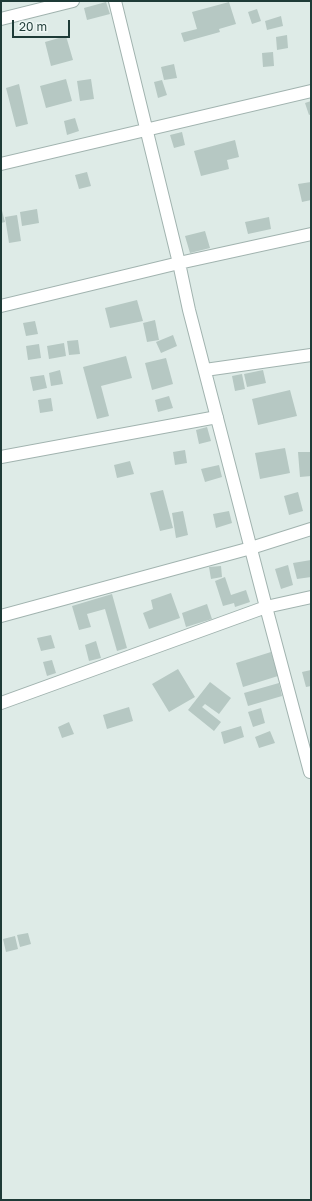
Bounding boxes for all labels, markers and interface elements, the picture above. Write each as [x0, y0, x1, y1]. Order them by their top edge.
scale bar [14, 12, 72, 38]
text: 20 m [19, 19, 47, 34]

